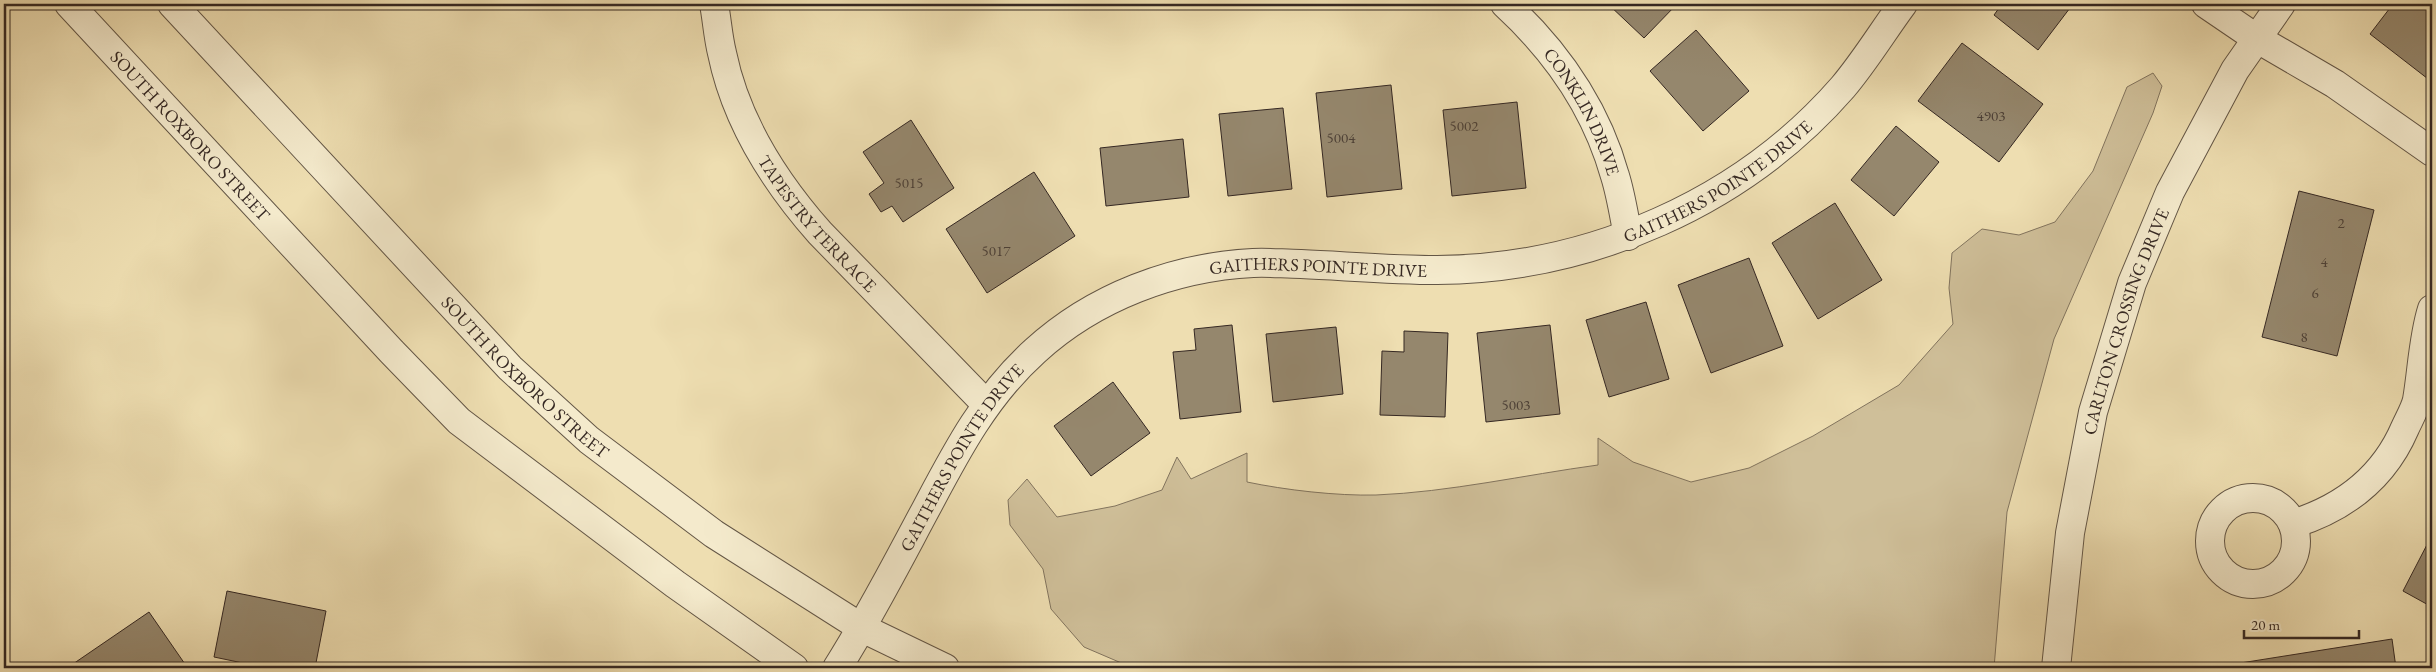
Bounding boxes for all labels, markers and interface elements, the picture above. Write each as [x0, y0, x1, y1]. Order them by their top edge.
street label: CONKLIN DRIVE [1539, 42, 1626, 178]
street label: SOUTH ROXBORO STREET [106, 45, 276, 226]
house number: 4903 [1977, 106, 2005, 125]
street label: GAITHERS POINTE DRIVE [1620, 114, 1816, 247]
house number: 5002 [1450, 116, 1479, 135]
house number: 5004 [1327, 128, 1356, 147]
street label: TAPESTRY TERRACE [753, 151, 882, 296]
house number: 5015 [895, 173, 923, 192]
street label: CARLTON CROSSING DRIVE [2077, 205, 2174, 437]
house number: 2 [2337, 213, 2345, 232]
house number: 5017 [982, 241, 1011, 260]
street label: GAITHERS POINTE DRIVE [1208, 251, 1427, 281]
house number: 4 [2320, 252, 2328, 271]
house number: 6 [2311, 283, 2319, 302]
street label: SOUTH ROXBORO STREET [437, 291, 615, 463]
house number: 8 [2300, 327, 2308, 346]
street label: GAITHERS POINTE DRIVE [894, 358, 1028, 555]
house number: 5003 [1502, 395, 1530, 414]
scale bar [2244, 607, 2358, 639]
text: 20 m [2251, 615, 2280, 634]

